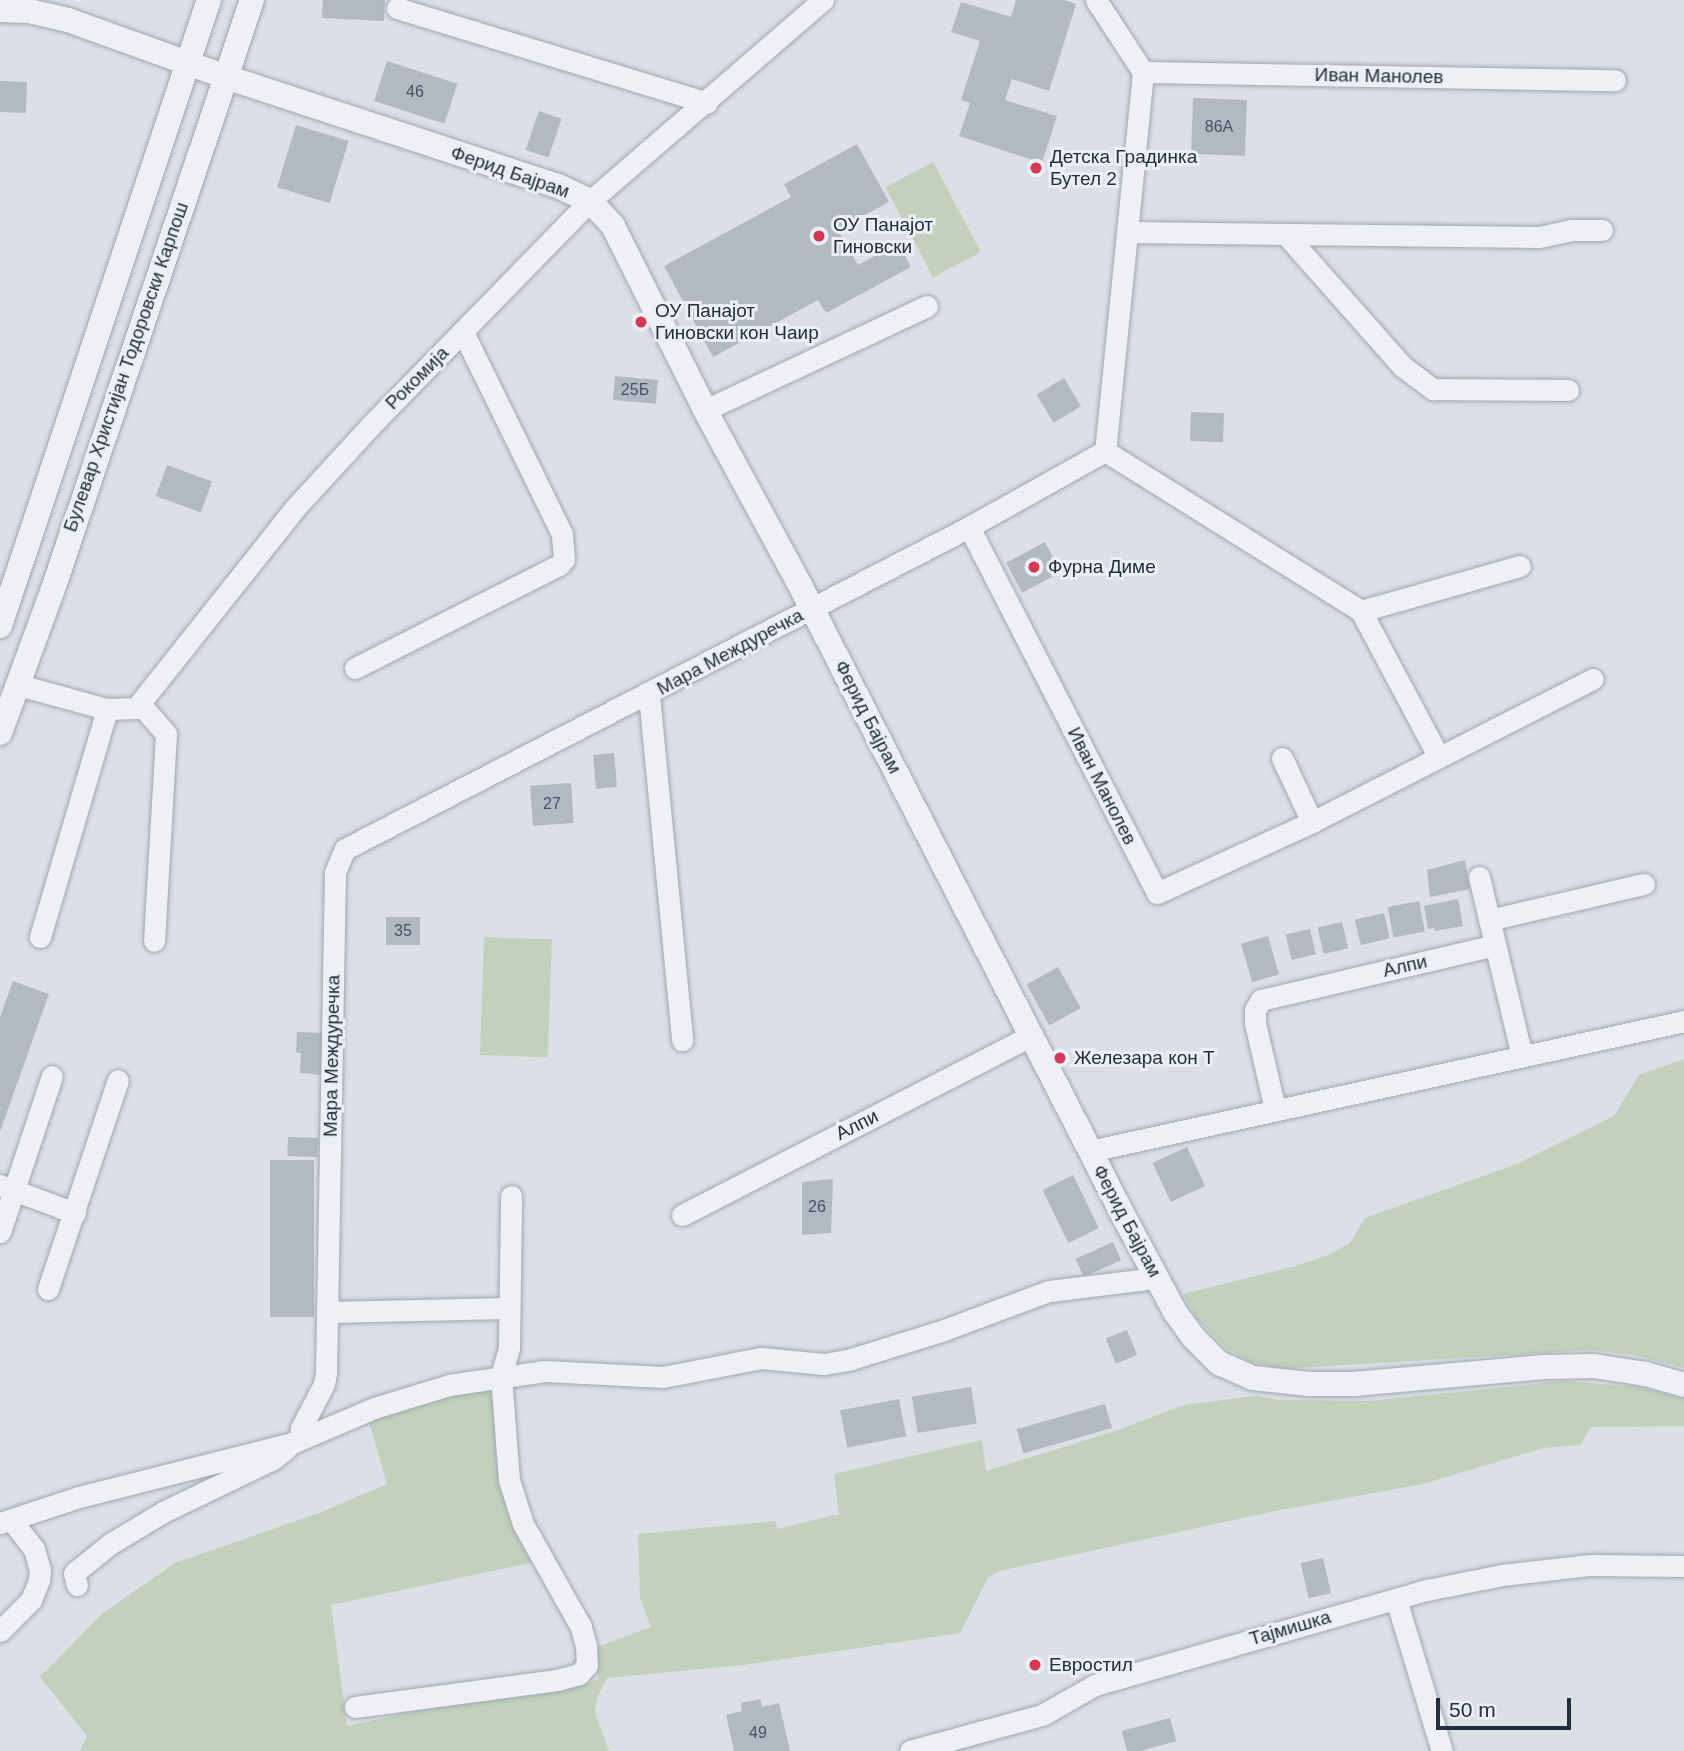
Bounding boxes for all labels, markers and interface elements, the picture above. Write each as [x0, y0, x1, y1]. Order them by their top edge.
street label: Иван Манолев [1314, 63, 1444, 89]
house number: 46 [406, 82, 424, 102]
house number: 86А [1205, 117, 1233, 137]
street label: Ферид Бајрам [448, 141, 572, 203]
place label: Детска Градинка Бутел 2 [1050, 146, 1197, 190]
marker: Детска Градинка Бутел 2 [1028, 160, 1044, 176]
street label: Булевар Христијан Тодоровски Карпош [59, 199, 193, 535]
place label: ОУ Панајот Гиновски [833, 214, 933, 258]
marker: ОУ Панајот Гиновски [811, 228, 827, 244]
place label: ОУ Панајот Гиновски кон Чаир [655, 300, 819, 344]
marker: ОУ Панајот Гиновски кон Чаир [633, 314, 649, 330]
street label: Рокомија [381, 342, 453, 414]
house number: 25Б [621, 380, 649, 400]
place label: Фурна Диме [1048, 556, 1156, 578]
marker: Фурна Диме [1026, 559, 1042, 575]
street label: Мара Междуречка [653, 604, 807, 700]
street label: Ферид Бајрам [830, 657, 906, 777]
street label: Иван Манолев [1063, 723, 1141, 849]
house number: 27 [543, 794, 561, 814]
house number: 35 [394, 921, 412, 941]
street label: Алпи [1381, 950, 1429, 982]
street label: Мара Междуречка [319, 975, 345, 1137]
place label: Железара кон Т [1074, 1047, 1215, 1069]
marker: Железара кон Т [1052, 1050, 1068, 1066]
street label: Алпи [832, 1105, 882, 1145]
street label: Ферид Бајрам [1088, 1161, 1166, 1281]
house number: 26 [808, 1197, 826, 1217]
street label: Тајмишка [1247, 1605, 1333, 1651]
place label: Евростил [1049, 1654, 1133, 1676]
marker: Евростил [1027, 1657, 1043, 1673]
scale bar [1439, 1684, 1574, 1728]
text: 50 m [1449, 1698, 1496, 1721]
house number: 49 [749, 1723, 767, 1743]

